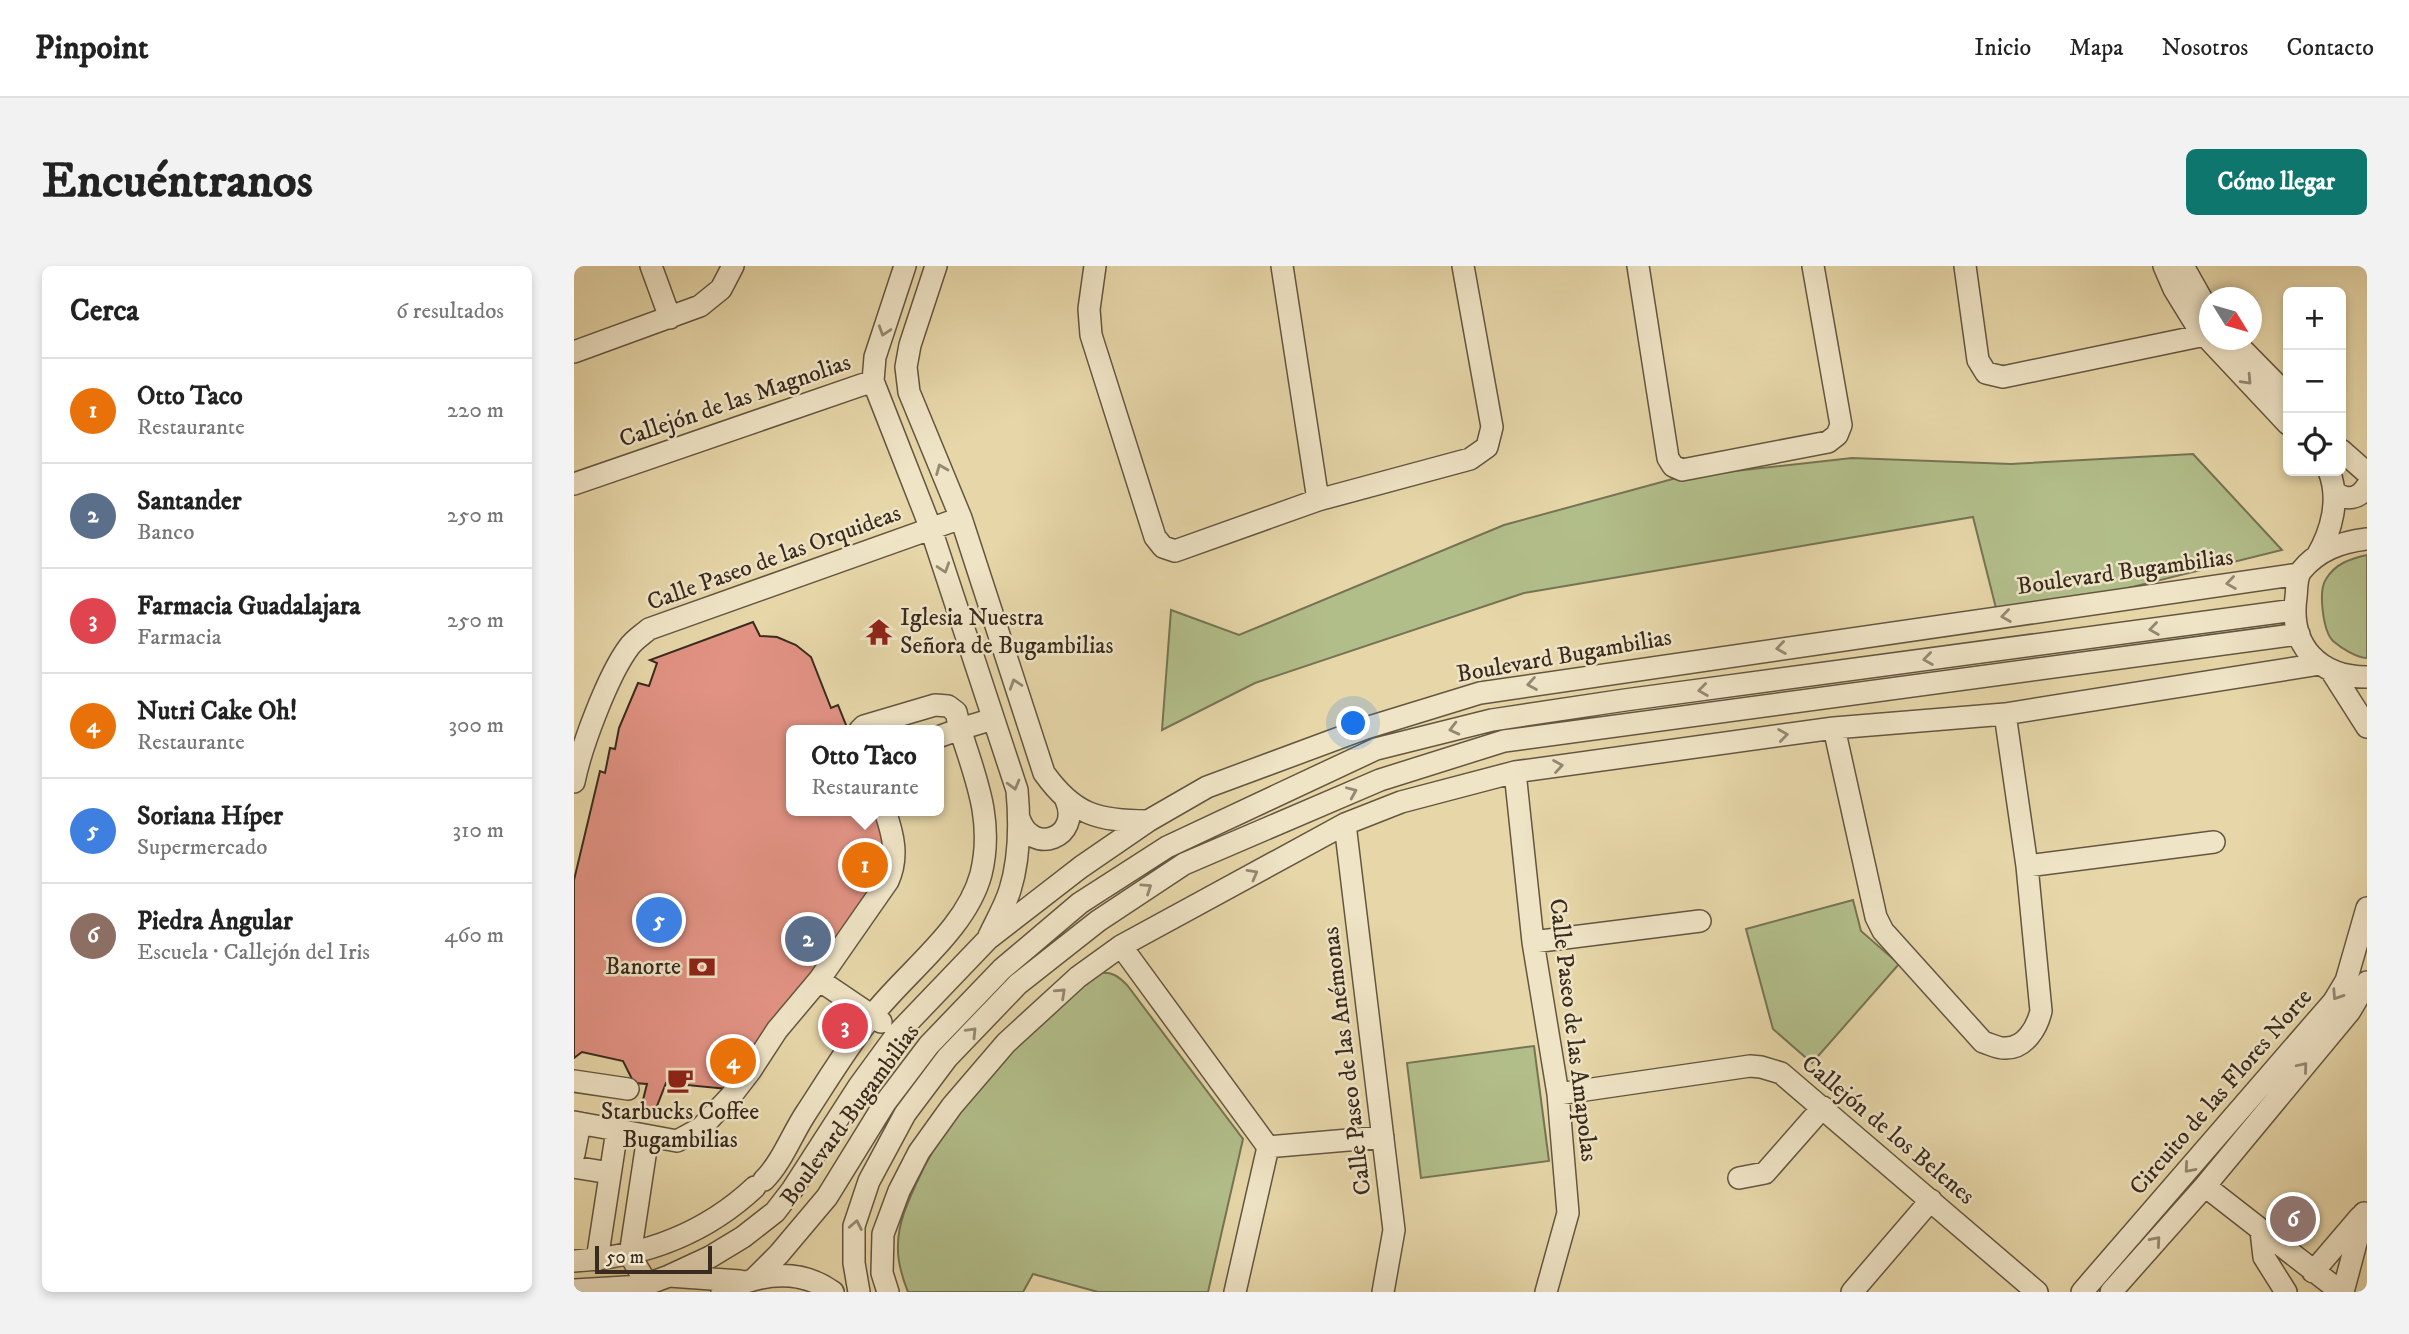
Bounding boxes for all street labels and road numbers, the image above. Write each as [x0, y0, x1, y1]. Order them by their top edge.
street label: Callejón de las Magnolias [615, 347, 855, 455]
street label: Calle Paseo de las Orquideas [643, 498, 905, 618]
street label: Boulevard Bugambilias [2015, 542, 2235, 602]
street label: Boulevard Bugambilias [1454, 622, 1674, 690]
street label: Calle Paseo de las Amapolas [1542, 897, 1604, 1163]
street label: Calle Paseo de las Anémonas [1316, 925, 1378, 1197]
street label: Circuito de las Flores Norte [2123, 983, 2319, 1201]
street label: Boulevard Bugambilias [774, 1018, 926, 1212]
street label: Callejón de los Belenes [1795, 1049, 1981, 1211]

